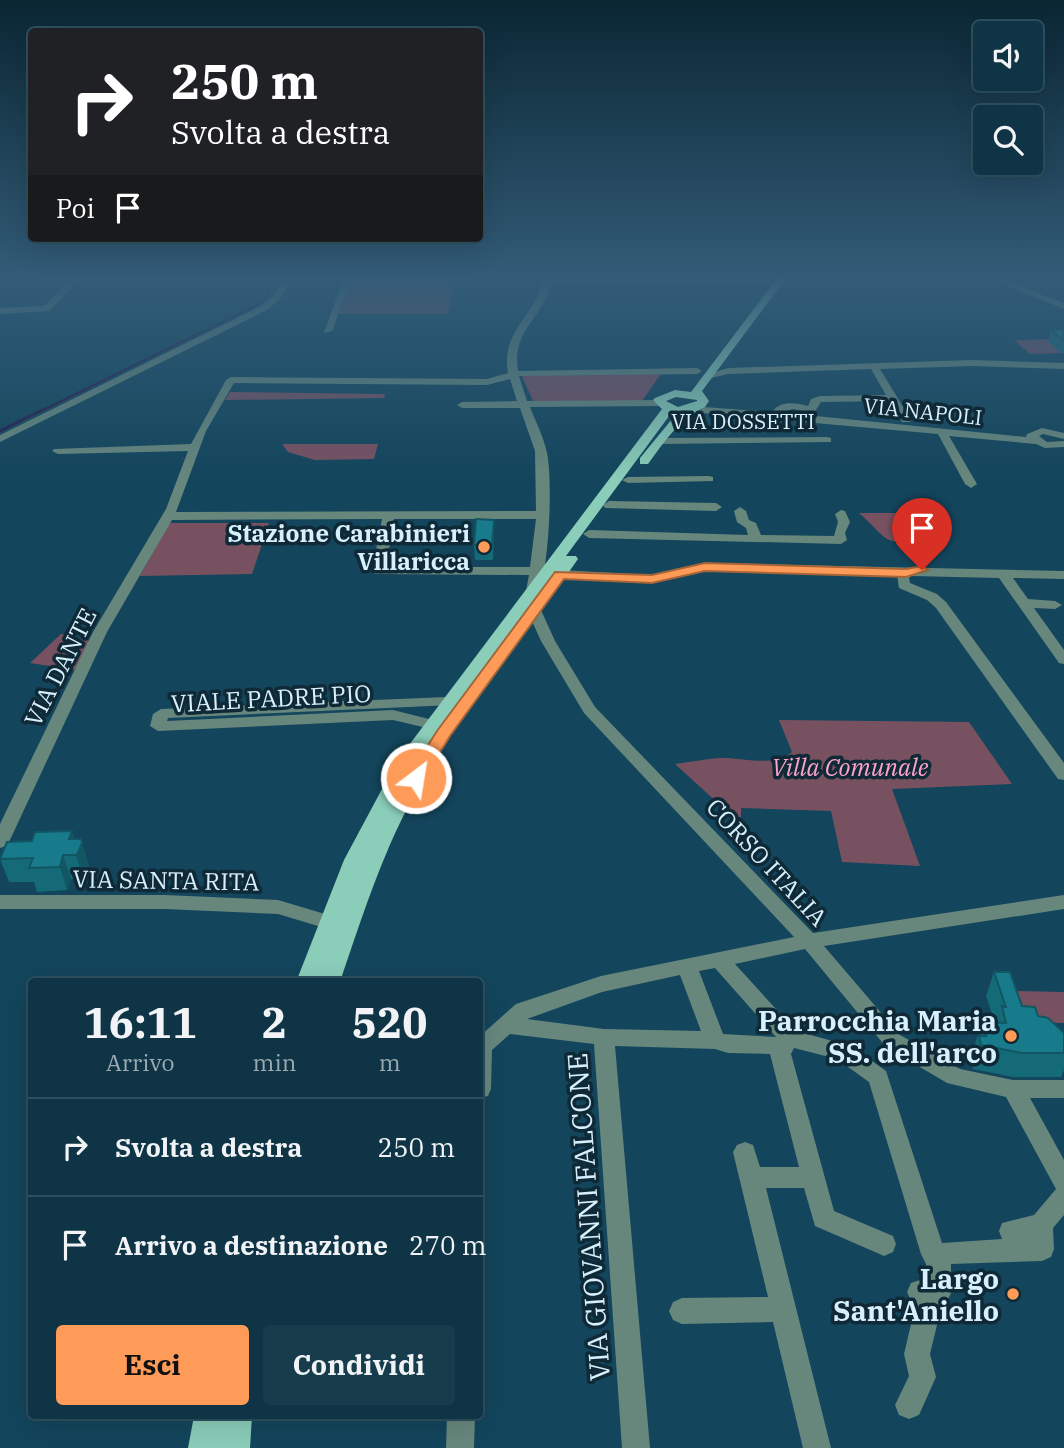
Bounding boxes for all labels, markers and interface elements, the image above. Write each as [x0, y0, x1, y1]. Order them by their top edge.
map controls [973, 21, 1043, 175]
button: sound [973, 21, 1043, 91]
text: 250 m [171, 49, 318, 112]
icon: right [56, 56, 147, 147]
button: search [973, 105, 1043, 175]
text: Svolta a destra [171, 111, 390, 153]
icon: arrive [109, 189, 147, 227]
text: Poi [56, 191, 95, 225]
street label: VIA NAPOLI [862, 391, 984, 431]
street label: VIA DOSSETTI [671, 407, 815, 435]
pin [892, 498, 952, 570]
icon: arrive [903, 509, 941, 547]
place label: Stazione Carabinieri Villaricca [227, 517, 470, 577]
marker: Stazione Carabinieri Villaricca [476, 539, 492, 555]
street label: VIA DANTE [17, 602, 103, 732]
street label: VIALE PADRE PIO [170, 677, 372, 719]
position arrow [379, 741, 453, 815]
park label: Villa Comunale [772, 751, 929, 783]
street label: CORSO ITALIA [700, 791, 835, 933]
street label: VIA SANTA RITA [72, 862, 260, 898]
text: 16:11 [83, 995, 197, 1050]
text: 2 [262, 995, 287, 1050]
text: 520 [352, 995, 427, 1050]
place label: Parrocchia Maria SS. dell'arco [758, 1002, 997, 1071]
marker: Parrocchia Maria SS. dell'arco [1003, 1028, 1019, 1044]
text: Arrivo [106, 1047, 174, 1077]
text: min [253, 1047, 296, 1077]
text: m [379, 1047, 401, 1077]
street label: VIA GIOVANNI FALCONE [558, 1052, 618, 1382]
icon: right [56, 1128, 94, 1166]
text: Svolta a destra [115, 1130, 302, 1164]
text: 250 m [377, 1130, 455, 1164]
icon: arrive [56, 1226, 94, 1264]
text: Arrivo a destinazione [115, 1228, 388, 1262]
text: 270 m [409, 1228, 487, 1262]
place label: Largo Sant'Aniello [833, 1260, 999, 1329]
marker: Largo Sant'Aniello [1005, 1286, 1021, 1302]
button: Esci [56, 1325, 249, 1405]
button: Condividi [263, 1325, 455, 1405]

